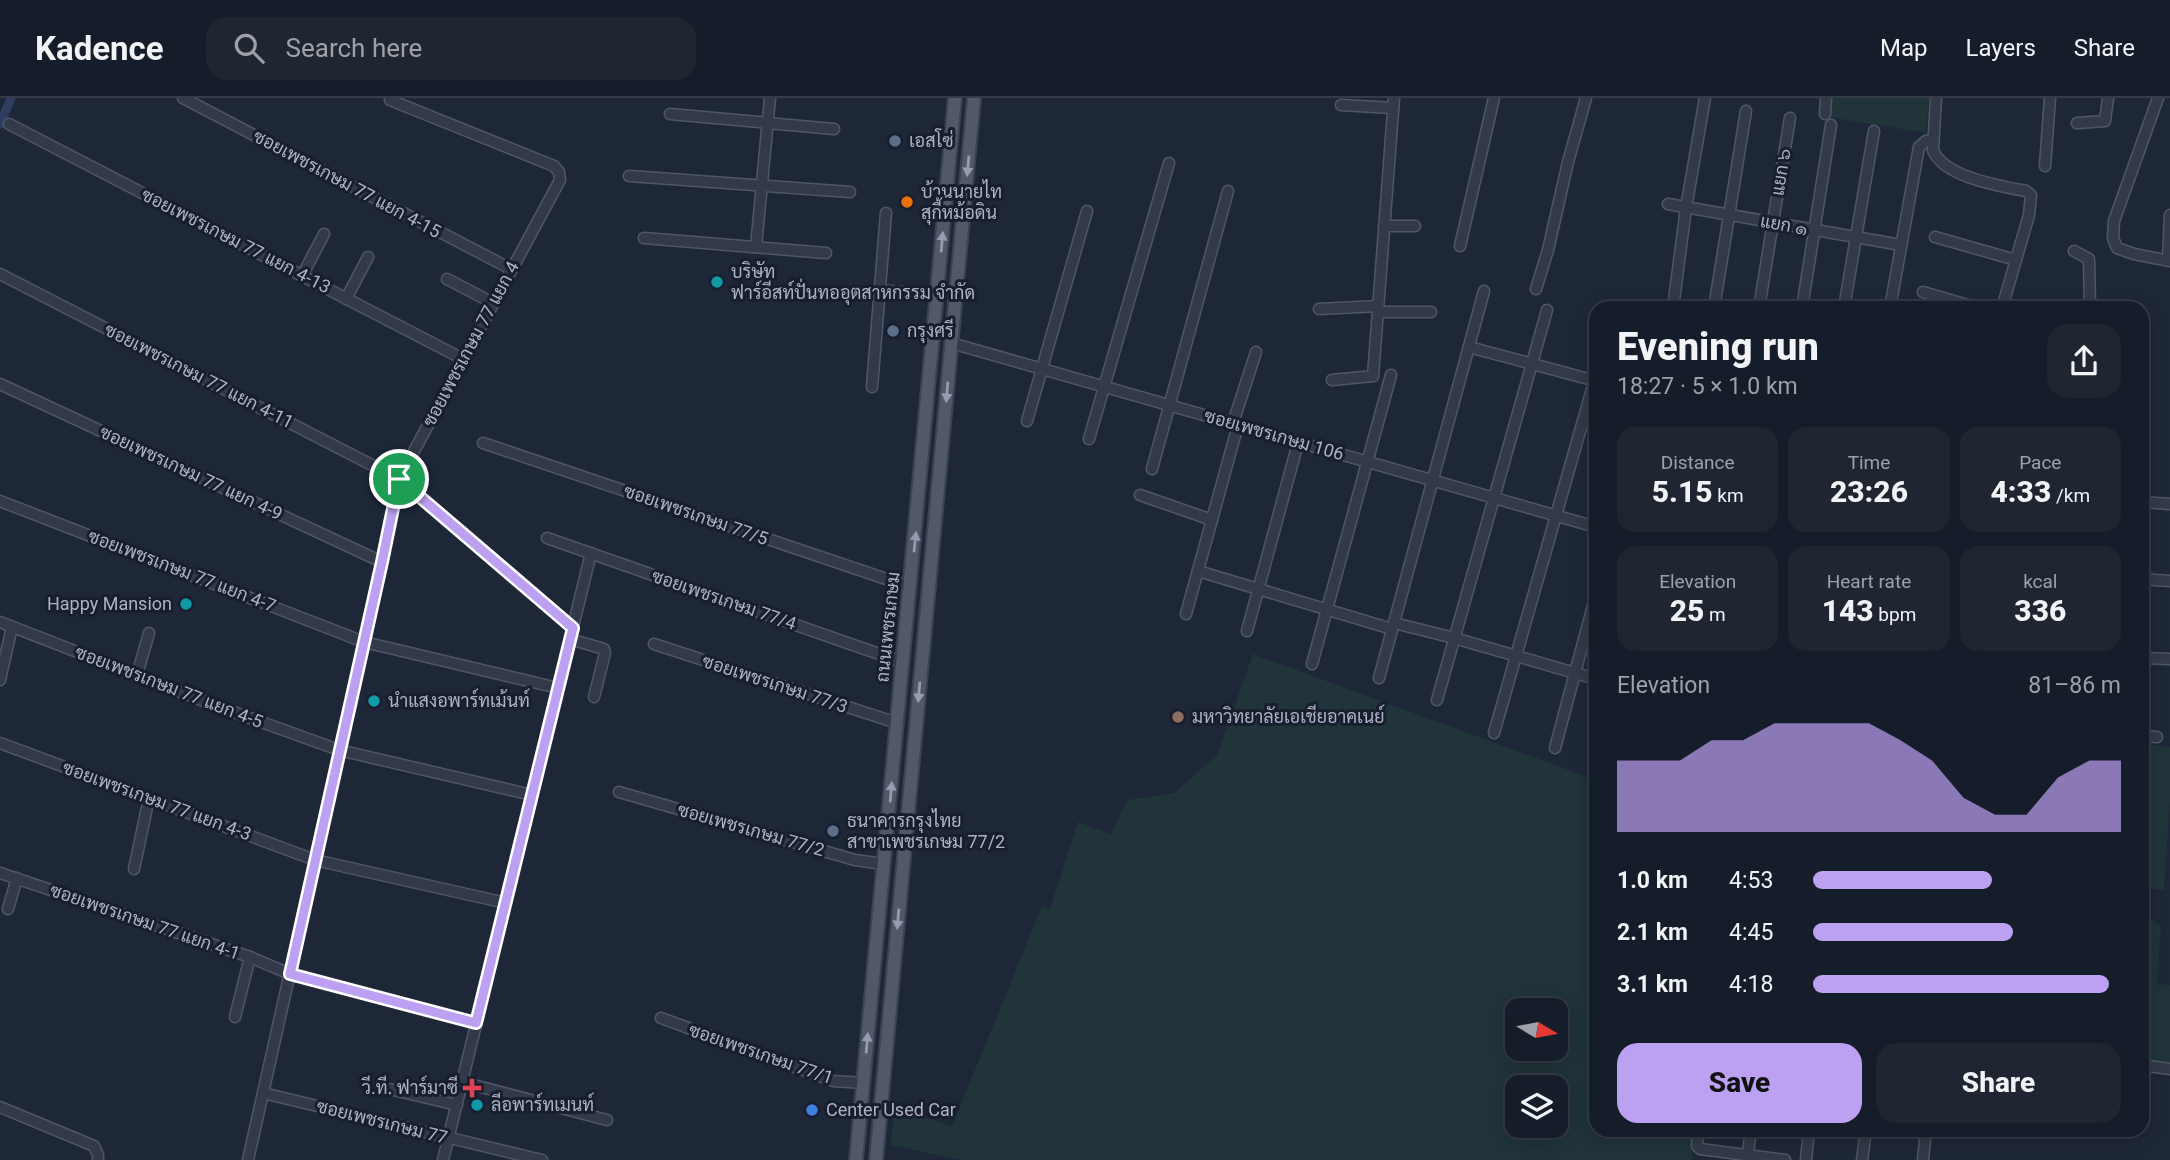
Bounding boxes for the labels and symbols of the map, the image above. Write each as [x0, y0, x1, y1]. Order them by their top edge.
street label: ซอยเพชรเกษม 77 แยก 4-15 [250, 125, 445, 242]
place label: เอสโซ่ [909, 128, 954, 151]
marker: เอสโซ่ [887, 133, 903, 149]
street label: แยก ๖ [1766, 147, 1795, 197]
one-way arrow [962, 155, 973, 177]
place label: บ้านนายไท สุกี้หม้อดิน [921, 179, 1002, 225]
street label: ซอยเพชรเกษม 77 แยก 4-13 [138, 184, 334, 297]
marker: บ้านนายไท สุกี้หม้อดิน [899, 194, 915, 210]
street label: แยก ๑ [1759, 210, 1809, 239]
one-way arrow [937, 231, 948, 253]
street label: ซอยเพชรเกษม 77 แยก 4 [418, 258, 523, 430]
place label: บริษัท ฟาร์อีสท์ปั่นทออุตสาหกรรม จำกัด [731, 261, 975, 305]
marker: บริษัท ฟาร์อีสท์ปั่นทออุตสาหกรรม จำกัด [709, 274, 725, 290]
place label: กรุงศรี [907, 318, 954, 343]
street label: ซอยเพชรเกษม 77 แยก 4-11 [101, 319, 297, 432]
marker: กรุงศรี [885, 323, 901, 339]
one-way arrow [941, 382, 952, 404]
street label: ซอยเพชรเกษม 106 [1202, 405, 1346, 464]
street label: ซอยเพชรเกษม 77 แยก 4-9 [96, 421, 286, 524]
pin [369, 449, 429, 509]
street label: ซอยเพชรเกษม 77/5 [621, 480, 771, 549]
street label: ซอยเพชรเกษม 77 แยก 4-7 [85, 525, 279, 616]
one-way arrow [909, 530, 920, 552]
street label: ซอยเพชรเกษม 77/4 [649, 565, 799, 634]
street label: ถนนเพชรเกษม [871, 571, 904, 683]
place label: Happy Mansion [47, 593, 172, 614]
marker: Happy Mansion [178, 596, 194, 612]
street label: ซอยเพชรเกษม 77 แยก 4-5 [72, 641, 266, 732]
street label: ซอยเพชรเกษม 77/3 [700, 650, 850, 717]
one-way arrow [913, 681, 924, 703]
place label: นำแสงอพาร์ทเม้นท์ [388, 688, 530, 711]
marker: นำแสงอพาร์ทเม้นท์ [366, 693, 382, 709]
place label: มหาวิทยาลัยเอเชียอาคเนย์ [1192, 704, 1384, 727]
marker: มหาวิทยาลัยเอเชียอาคเนย์ [1170, 709, 1186, 725]
street label: ซอยเพชรเกษม 77 แยก 4-3 [60, 757, 254, 844]
one-way arrow [886, 781, 897, 803]
street label: ซอยเพชรเกษม 77/2 [675, 799, 827, 860]
place label: ธนาคารกรุงไทย สาขาเพชรเกษม 77/2 [847, 808, 1005, 852]
marker: ธนาคารกรุงไทย สาขาเพชรเกษม 77/2 [825, 823, 841, 839]
street label: ซอยเพชรเกษม 77 แยก 4-1 [48, 879, 243, 964]
one-way arrow [892, 908, 903, 930]
north arrow [1505, 998, 1568, 1060]
street label: ซอยเพชรเกษม 77/1 [686, 1019, 836, 1088]
one-way arrow [862, 1032, 873, 1054]
place label: วี.ที. ฟาร์มาซี [361, 1075, 458, 1098]
marker: วี.ที. ฟาร์มาซี [464, 1080, 480, 1096]
place label: ลีอพาร์ทเมนท์ [491, 1092, 594, 1115]
street label: ซอยเพชรเกษม 77 [315, 1095, 450, 1148]
marker: ลีอพาร์ทเมนท์ [469, 1097, 485, 1113]
place label: Center Used Car [826, 1099, 956, 1120]
marker: Center Used Car [804, 1102, 820, 1118]

